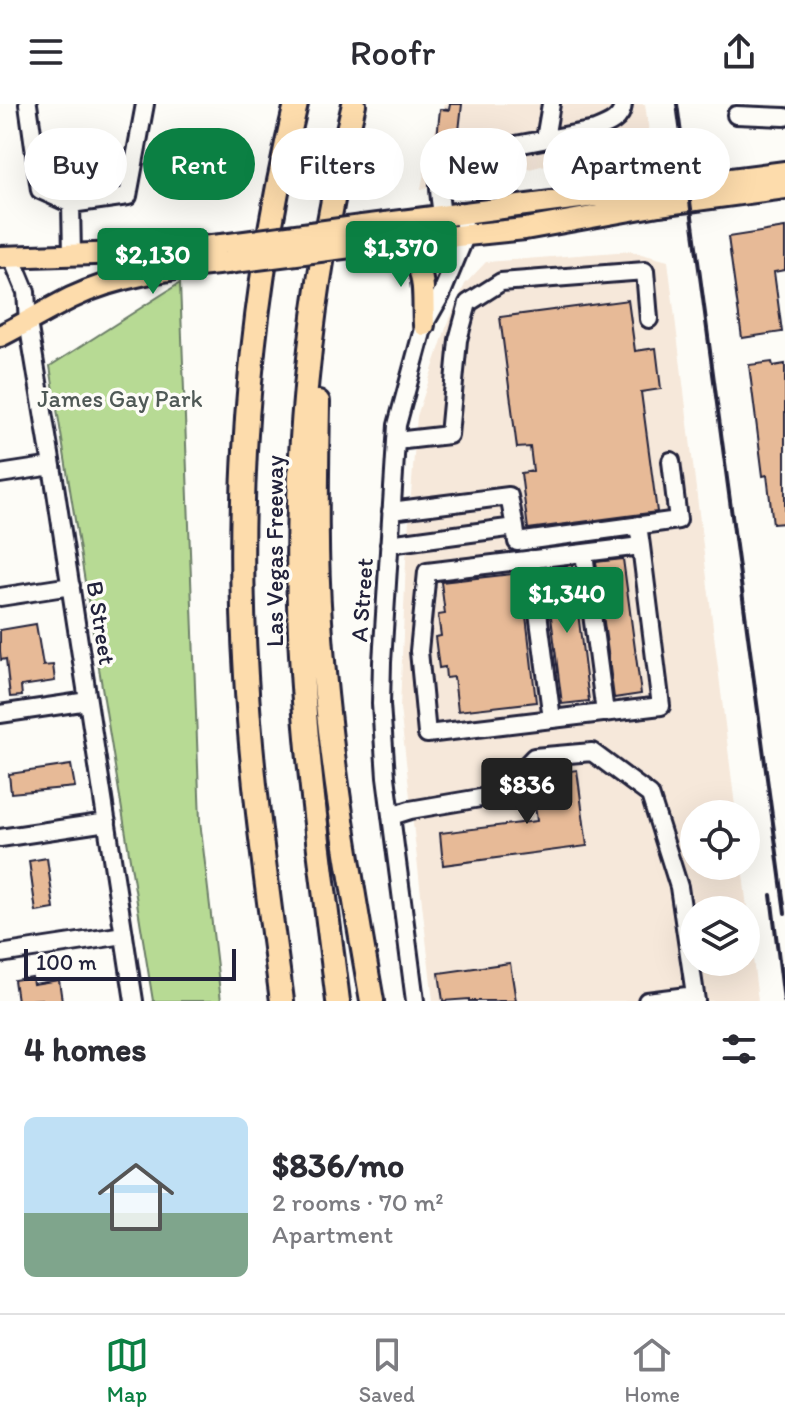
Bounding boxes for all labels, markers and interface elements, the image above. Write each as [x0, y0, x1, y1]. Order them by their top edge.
icon: menu [24, 30, 68, 74]
icon: share [717, 30, 761, 74]
text: Roofr [350, 31, 435, 74]
chip: Buy [24, 128, 127, 200]
chip: Rent [143, 128, 255, 200]
chip: Filters [271, 128, 404, 200]
chip: New [420, 128, 527, 200]
chip: Apartment [543, 128, 730, 200]
pin: $1,370 [336, 221, 466, 289]
pin: $2,130 [88, 228, 218, 296]
text: $1,370 [364, 231, 438, 263]
text: $2,130 [115, 238, 191, 270]
park label: James Gay Park [37, 384, 203, 413]
street label: Las Vegas Freeway [260, 454, 289, 647]
street label: A Street [344, 557, 379, 643]
pin: $1,340 [502, 567, 632, 635]
text: $1,340 [528, 577, 606, 609]
street label: B Street [81, 579, 122, 667]
pin: $836 [480, 758, 574, 826]
text: $836 [499, 768, 555, 800]
map controls [680, 800, 760, 976]
button: locate [680, 800, 760, 880]
button: layers [680, 896, 760, 976]
scale bar [24, 945, 236, 981]
text: 100 m [36, 949, 97, 976]
icon: filters [717, 1027, 761, 1071]
text: 4 homes [24, 1029, 147, 1070]
text: $836/mo [272, 1145, 405, 1186]
icon: home [88, 1149, 184, 1245]
text: 2 rooms · 70 m² [272, 1186, 444, 1218]
text: Apartment [272, 1218, 393, 1250]
tab: Map [105, 1333, 149, 1408]
tab: Saved [359, 1333, 415, 1408]
tab: Home [625, 1333, 680, 1408]

